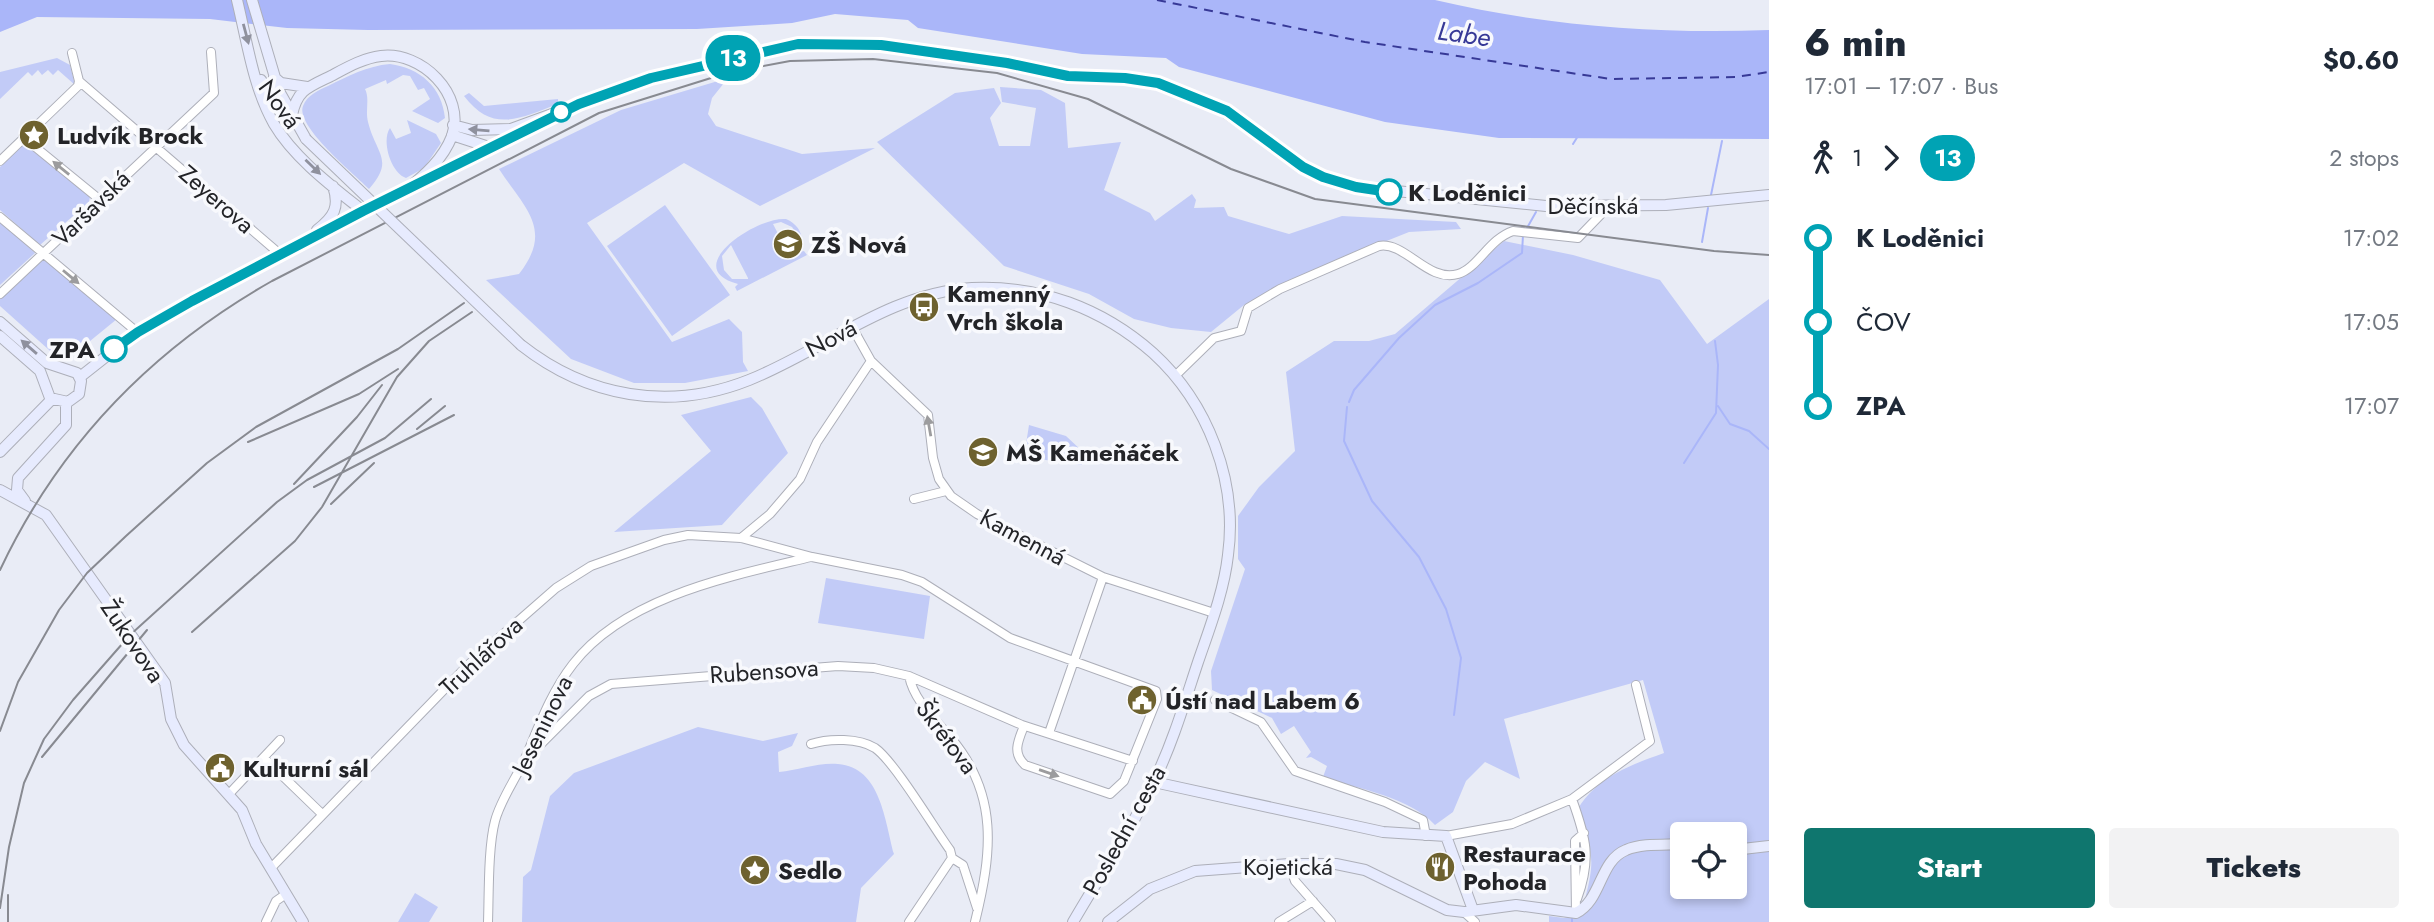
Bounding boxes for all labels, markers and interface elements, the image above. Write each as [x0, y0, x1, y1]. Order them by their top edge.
water label: Labe [1435, 11, 1493, 57]
text: 6 min [1804, 15, 1907, 70]
one-way arrow [241, 24, 251, 45]
line badge: 13 [702, 35, 764, 81]
text: 13 [719, 40, 747, 75]
text: $0.60 [2323, 41, 2399, 79]
text: 17:01 – 17:07 · Bus [1804, 69, 1998, 103]
street label: Nová [250, 72, 310, 136]
unlabelled marker [551, 102, 571, 122]
place icon: Ludvík Brock [17, 118, 51, 152]
place label: Ludvík Brock [57, 118, 204, 153]
one-way arrow [468, 124, 490, 135]
icon: walk [1804, 139, 1842, 177]
icon: forward [1872, 139, 1910, 177]
text: 13 [1934, 140, 1961, 175]
text: 1 [1852, 141, 1862, 175]
text: 2 stops [2329, 141, 2399, 175]
street label: Zeyerova [172, 156, 262, 242]
one-way arrow [304, 158, 321, 174]
one-way arrow [52, 161, 69, 176]
street label: Varšavská [44, 162, 138, 254]
place label: K Loděnici [1408, 175, 1526, 210]
marker: K Loděnici [1376, 179, 1402, 205]
street label: Děčínská [1548, 188, 1638, 223]
text: K Loděnici [1856, 219, 1984, 257]
text: 17:02 [2343, 221, 2399, 255]
school or university icon: ZŠ Nová [771, 227, 805, 261]
place label: ZŠ Nová [811, 227, 907, 262]
one-way arrow [62, 269, 80, 284]
place label: Kamenný Vrch škola [946, 276, 1063, 339]
bus stop icon: Kamenný Vrch škola [907, 290, 941, 324]
text: ČOV [1856, 303, 1911, 341]
text: 17:05 [2343, 305, 2399, 339]
street label: Nová [799, 310, 863, 366]
place label: ZPA [49, 332, 95, 367]
marker: ZPA [101, 336, 127, 362]
one-way arrow [20, 339, 38, 355]
text: ZPA [1856, 387, 1906, 425]
text: 17:07 [2344, 389, 2399, 423]
one-way arrow [924, 415, 935, 437]
school or university icon: MŠ Kameňáček [966, 435, 1000, 469]
place label: MŠ Kameňáček [1006, 435, 1179, 470]
street label: Kamenná [974, 500, 1072, 574]
street label: Žukovova [92, 592, 174, 690]
street label: Truhlářova [432, 608, 530, 704]
street label: Rubensova [708, 650, 820, 692]
street label: Jeseninova [502, 669, 581, 783]
public building icon: Ústí nad Labem 6 [1125, 683, 1159, 717]
place label: Ústí nad Labem 6 [1165, 683, 1360, 718]
street label: Škrétova [908, 693, 986, 781]
public building icon: Kulturní sál [203, 751, 237, 785]
place label: Kulturní sál [243, 751, 369, 786]
street label: Poslední cesta [1074, 759, 1174, 901]
one-way arrow [1038, 768, 1059, 779]
map controls [1670, 822, 1747, 899]
button: locate [1670, 822, 1747, 899]
button: Start [1804, 828, 2095, 908]
button: Tickets [2109, 828, 2399, 908]
place label: Restaurace Pohoda [1463, 836, 1586, 899]
street label: Kojetická [1243, 849, 1333, 884]
restaurant icon: Restaurace Pohoda [1423, 850, 1457, 884]
place icon: Sedlo [738, 853, 772, 887]
place label: Sedlo [778, 853, 842, 888]

